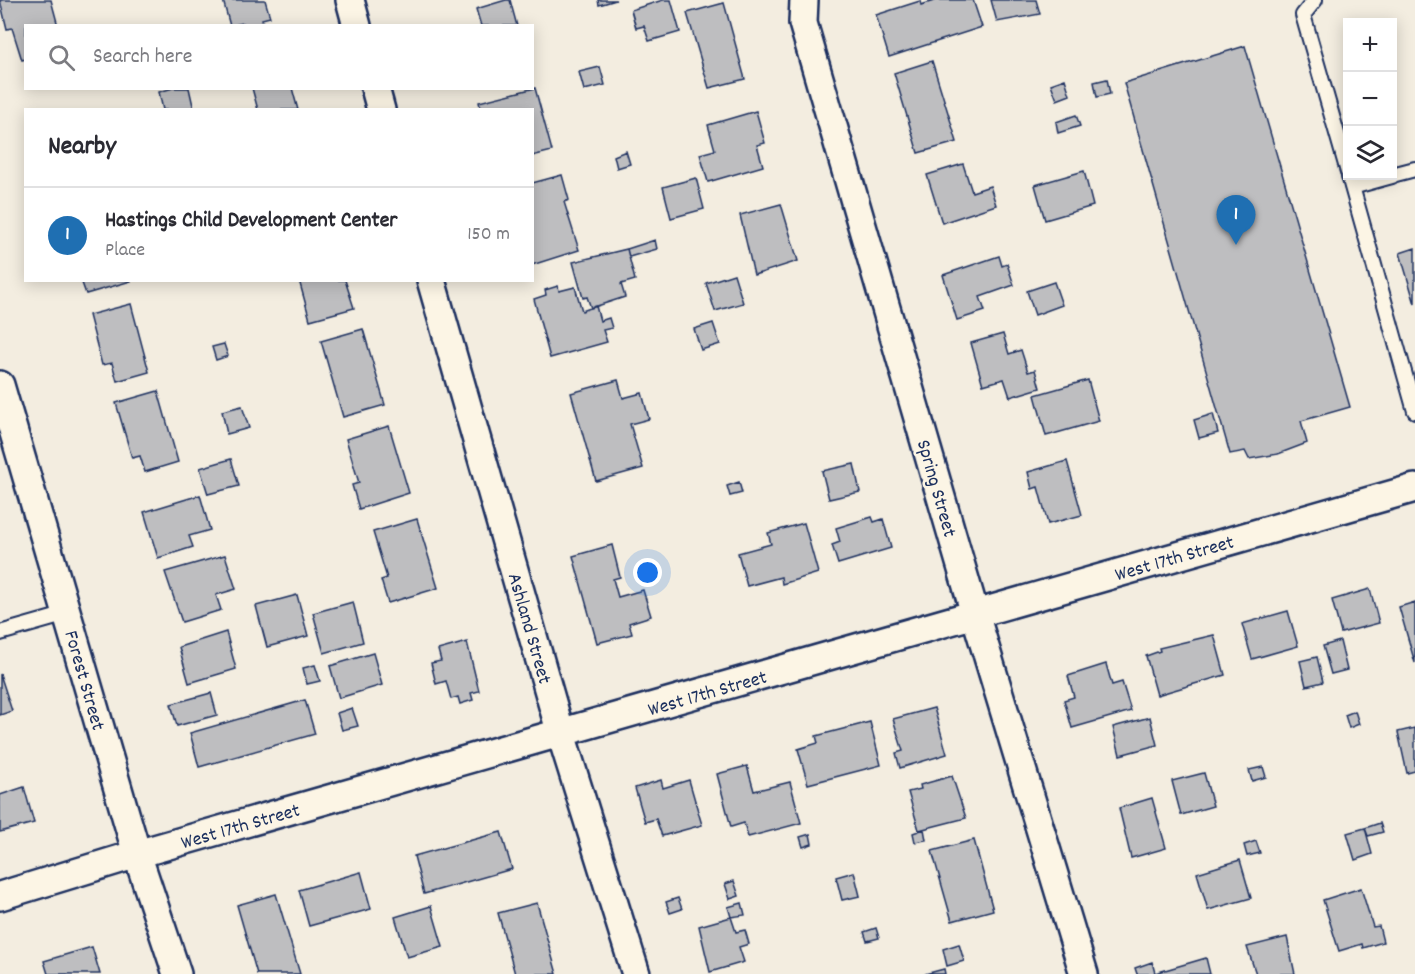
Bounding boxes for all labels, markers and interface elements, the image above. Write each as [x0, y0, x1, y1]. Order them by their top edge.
map controls [1343, 18, 1397, 180]
button: + [1343, 18, 1397, 72]
search box [24, 24, 534, 90]
icon: search [45, 41, 78, 74]
text: Search here [93, 42, 192, 73]
button: − [1343, 72, 1397, 126]
button: layers [1343, 126, 1397, 180]
text: Nearby [48, 129, 116, 166]
pin: 1 [1216, 196, 1256, 245]
text: Hastings Child Development Center [105, 206, 398, 237]
text: 1 [65, 221, 70, 249]
text: 150 m [467, 221, 510, 249]
text: Place [105, 237, 145, 265]
street label: Spring Street [908, 437, 962, 541]
street label: West 17th Street [1112, 530, 1238, 590]
your location [633, 558, 662, 587]
street label: Ashland Street [499, 570, 557, 688]
street label: Forest Street [55, 627, 111, 734]
street label: West 17th Street [645, 665, 771, 725]
street label: West 17th Street [178, 798, 304, 858]

